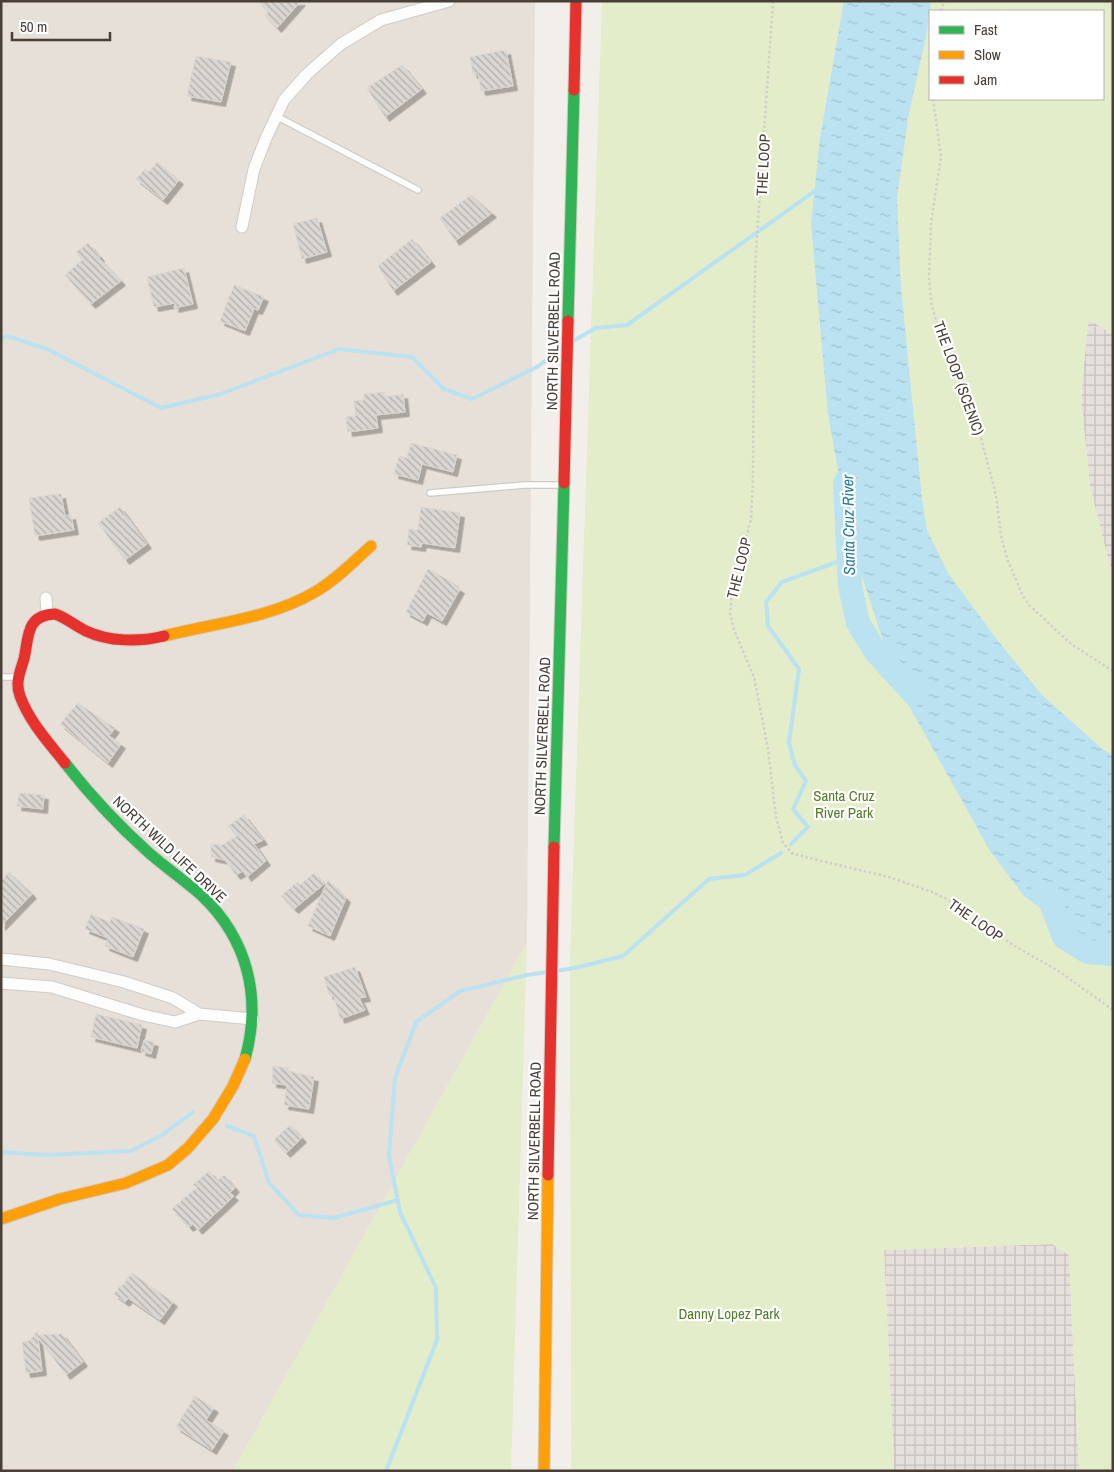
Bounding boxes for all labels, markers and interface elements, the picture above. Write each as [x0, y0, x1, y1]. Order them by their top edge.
scale bar [12, 10, 110, 42]
legend [929, 10, 1104, 100]
text: 50 m [20, 16, 47, 37]
text: Fast [974, 19, 998, 40]
text: Slow [974, 44, 1001, 65]
text: Jam [974, 69, 997, 90]
street label: THE LOOP [751, 133, 775, 197]
street label: NORTH SILVERBELL ROAD [541, 252, 565, 410]
street label: THE LOOP (SCENIC) [929, 318, 989, 438]
water label: Santa Cruz River [836, 474, 860, 575]
street label: THE LOOP [721, 535, 757, 601]
street label: NORTH SILVERBELL ROAD [529, 656, 555, 816]
park label: Santa Cruz River Park [813, 785, 875, 823]
street label: NORTH WILD LIFE DRIVE [109, 791, 231, 907]
street label: THE LOOP [944, 894, 1008, 946]
street label: NORTH SILVERBELL ROAD [522, 1062, 546, 1220]
park label: Danny Lopez Park [678, 1303, 780, 1324]

